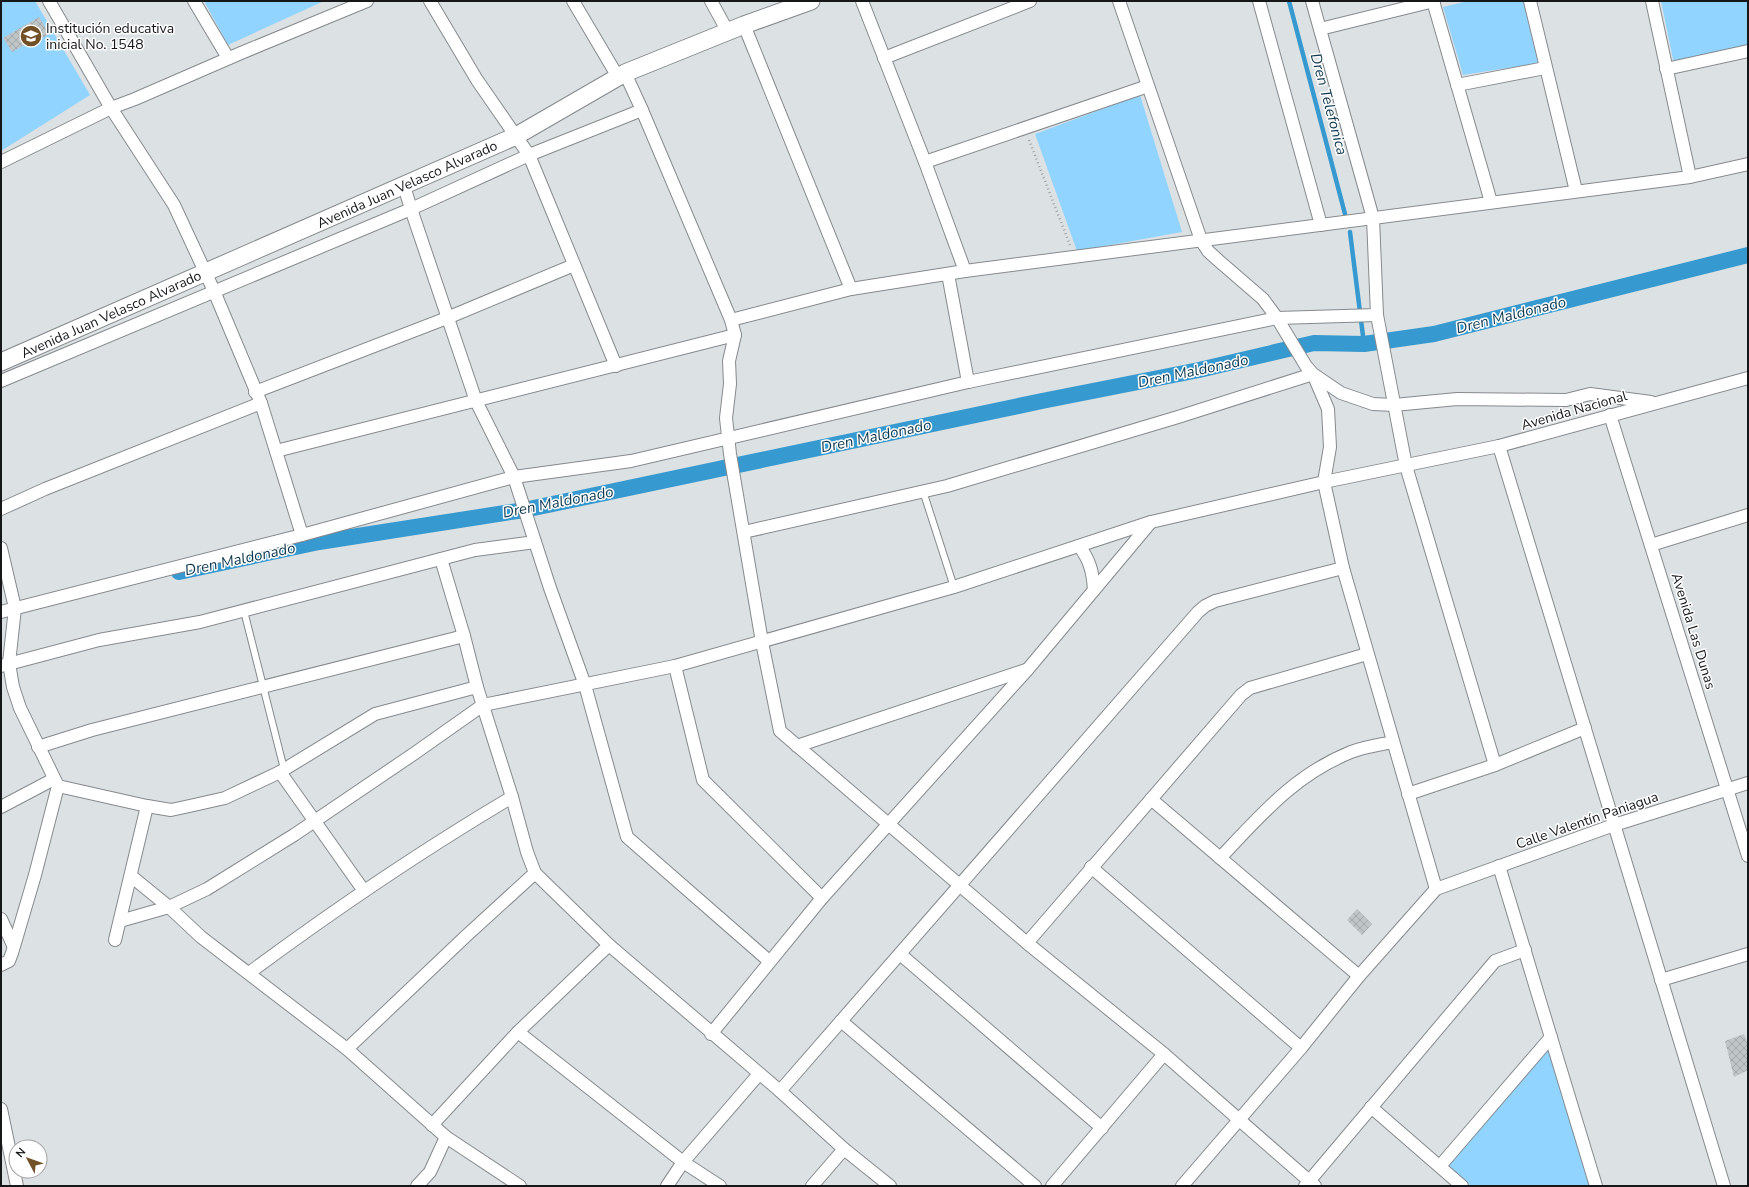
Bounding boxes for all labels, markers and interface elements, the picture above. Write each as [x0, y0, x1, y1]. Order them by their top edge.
place label: Institución educativa inicial No. 1548 [46, 19, 174, 54]
school or university icon: Institución educativa inicial No. 1548 [18, 23, 44, 49]
water label: Dren Telefonica [1306, 51, 1352, 157]
street label: Avenida Juan Velasco Alvarado [314, 136, 501, 233]
street label: Avenida Juan Velasco Alvarado [18, 266, 205, 363]
water label: Dren Maldonado [1454, 292, 1568, 338]
water label: Dren Maldonado [1136, 350, 1250, 392]
street label: Avenida Nacional [1519, 386, 1630, 435]
water label: Dren Maldonado [819, 415, 933, 457]
water label: Dren Maldonado [501, 481, 615, 523]
water label: Dren Maldonado [183, 538, 297, 580]
street label: Avenida Las Dunas [1667, 571, 1720, 692]
street label: Calle Valentín Paniagua [1513, 787, 1661, 854]
north arrow [8, 1139, 48, 1179]
text: N [12, 1145, 29, 1161]

